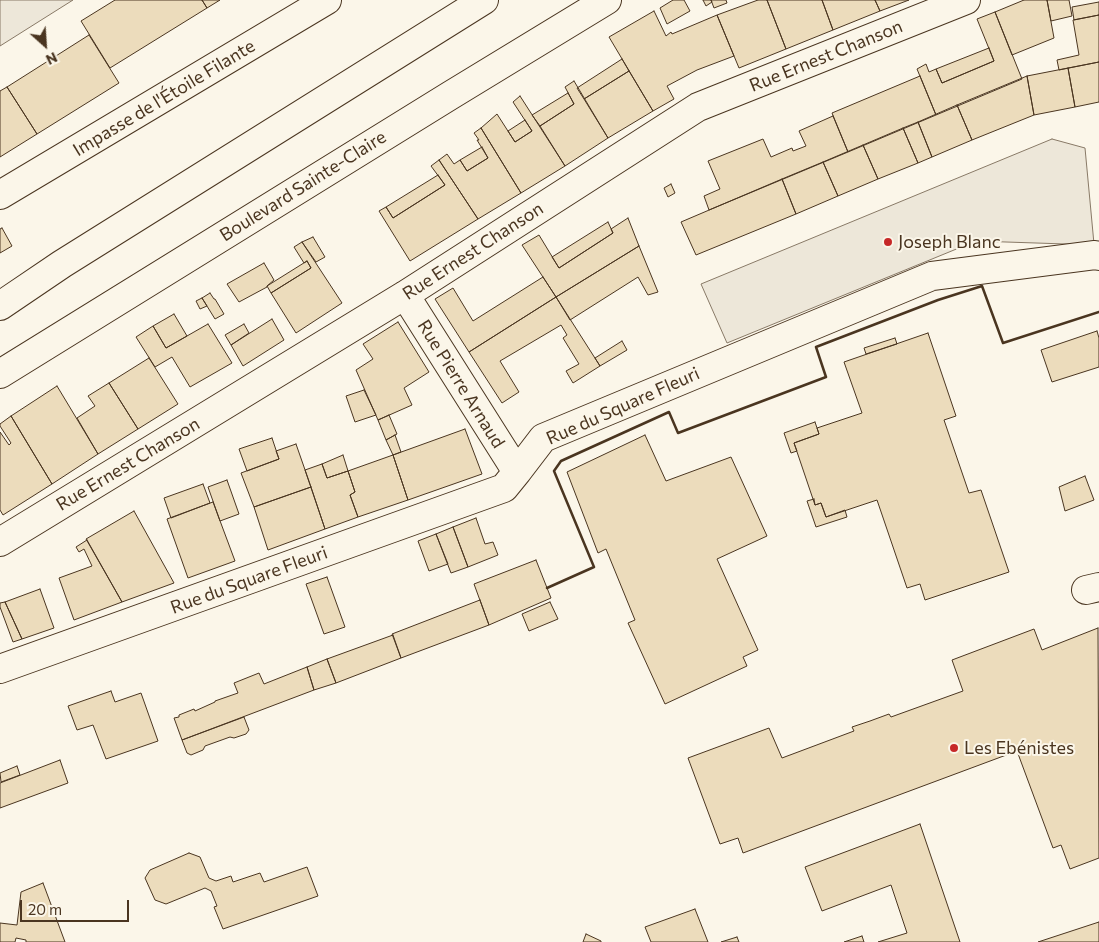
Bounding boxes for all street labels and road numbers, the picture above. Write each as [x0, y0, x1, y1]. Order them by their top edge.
street label: Rue Ernest Chanson [746, 15, 906, 97]
street label: Impasse de l'Étoile Filante [69, 35, 259, 161]
street label: Boulevard Sainte-Claire [216, 126, 390, 246]
street label: Rue Ernest Chanson [399, 197, 547, 305]
street label: Rue Pierre Arnaud [413, 316, 509, 452]
street label: Rue du Square Fleuri [543, 362, 703, 450]
street label: Rue Ernest Chanson [52, 413, 204, 515]
street label: Rue du Square Fleuri [168, 542, 330, 618]

